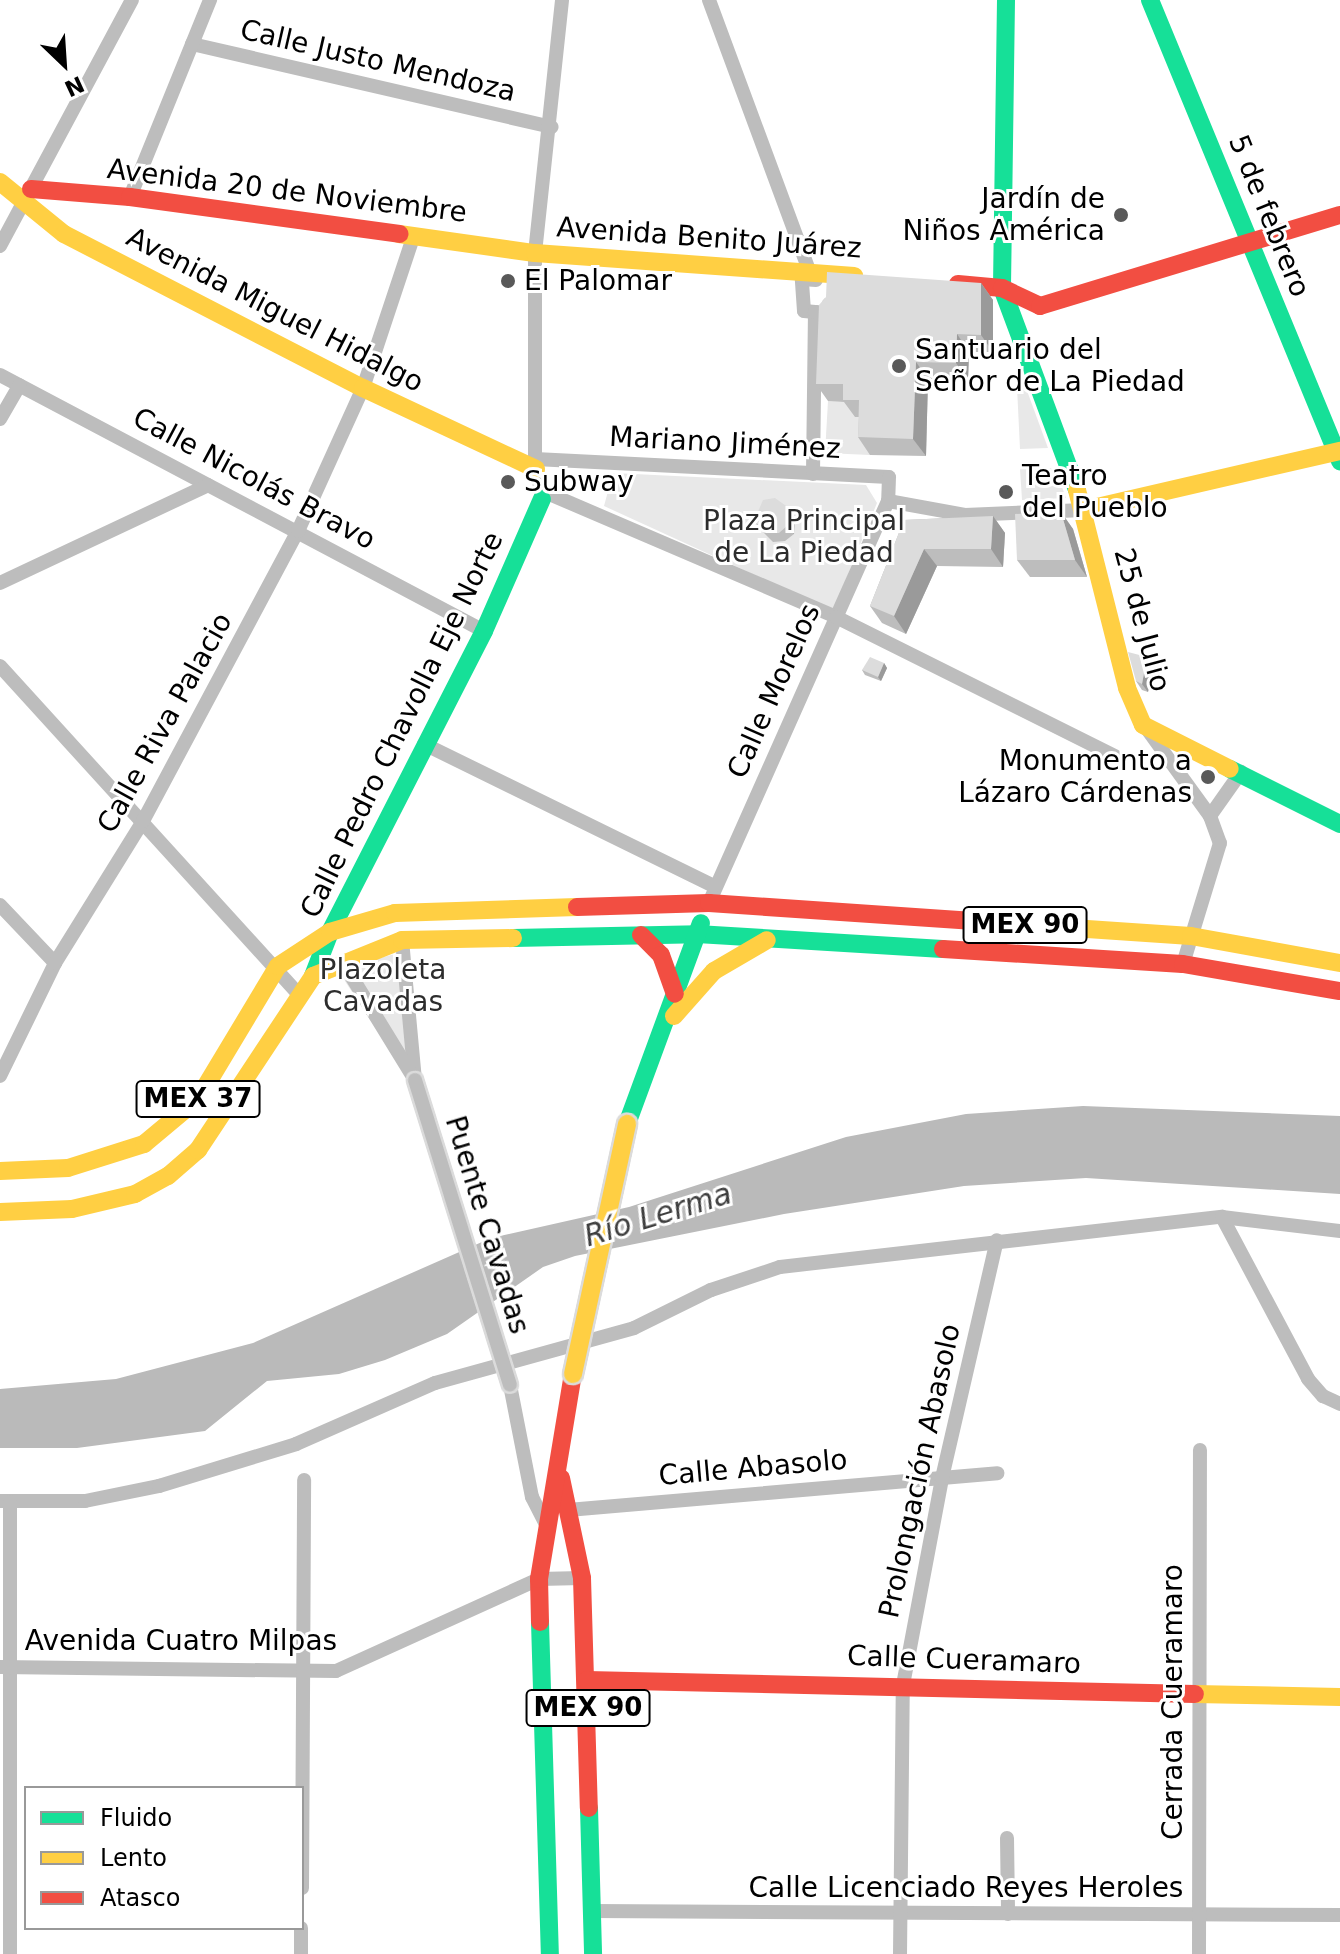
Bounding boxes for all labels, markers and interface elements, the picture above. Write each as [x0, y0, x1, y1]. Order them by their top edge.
street label: Calle Justo Mendoza [237, 13, 519, 109]
north arrow [24, 24, 104, 104]
text: N [61, 71, 88, 101]
street label: 5 de febrero [1221, 130, 1317, 302]
street label: Avenida 20 de Noviembre [105, 152, 469, 230]
place label: Jardín de Niños América [902, 182, 1105, 248]
marker: Jardín de Niños América [1112, 206, 1130, 224]
street label: Avenida Benito Juárez [555, 211, 863, 265]
street label: Avenida Miguel Hidalgo [121, 220, 429, 400]
place label: El Palomar [524, 264, 672, 298]
marker: El Palomar [499, 272, 517, 290]
place label: Santuario del Señor de La Piedad [915, 333, 1185, 399]
marker: Santuario del Señor de La Piedad [890, 357, 908, 375]
street label: Calle Nicolás Bravo [127, 401, 381, 557]
street label: Mariano Jiménez [608, 420, 842, 466]
place label: Teatro del Pueblo [1022, 459, 1168, 525]
place label: Subway [524, 465, 634, 499]
marker: Subway [499, 473, 517, 491]
marker: Teatro del Pueblo [997, 483, 1015, 501]
park label: Plaza Principal de La Piedad [703, 504, 905, 570]
street label: Calle Pedro Chavolla Eje Norte [294, 526, 510, 924]
street label: 25 de Julio [1107, 545, 1177, 695]
street label: Calle Morelos [721, 599, 827, 783]
street label: Calle Riva Palacio [91, 607, 239, 839]
place label: Monumento a Lázaro Cárdenas [958, 744, 1192, 810]
marker: Monumento a Lázaro Cárdenas [1199, 768, 1217, 786]
road number: MEX 90 [961, 903, 1089, 947]
park label: Plazoleta Cavadas [320, 953, 446, 1019]
road number: MEX 37 [134, 1077, 262, 1121]
street label: Puente Cavadas [438, 1112, 536, 1338]
water label: Río Lerma [580, 1176, 736, 1254]
street label: Prolongación Abasolo [872, 1321, 968, 1621]
street label: Calle Abasolo [657, 1443, 849, 1493]
street label: Cerrada Cueramaro [1156, 1564, 1190, 1840]
street label: Avenida Cuatro Milpas [25, 1624, 337, 1658]
street label: Calle Cueramaro [846, 1639, 1082, 1681]
road number: MEX 90 [524, 1686, 652, 1730]
legend [24, 1786, 304, 1930]
text: Fluido [100, 1804, 172, 1832]
text: Lento [100, 1844, 167, 1872]
street label: Calle Licenciado Reyes Heroles [749, 1871, 1183, 1905]
text: Atasco [100, 1884, 181, 1912]

